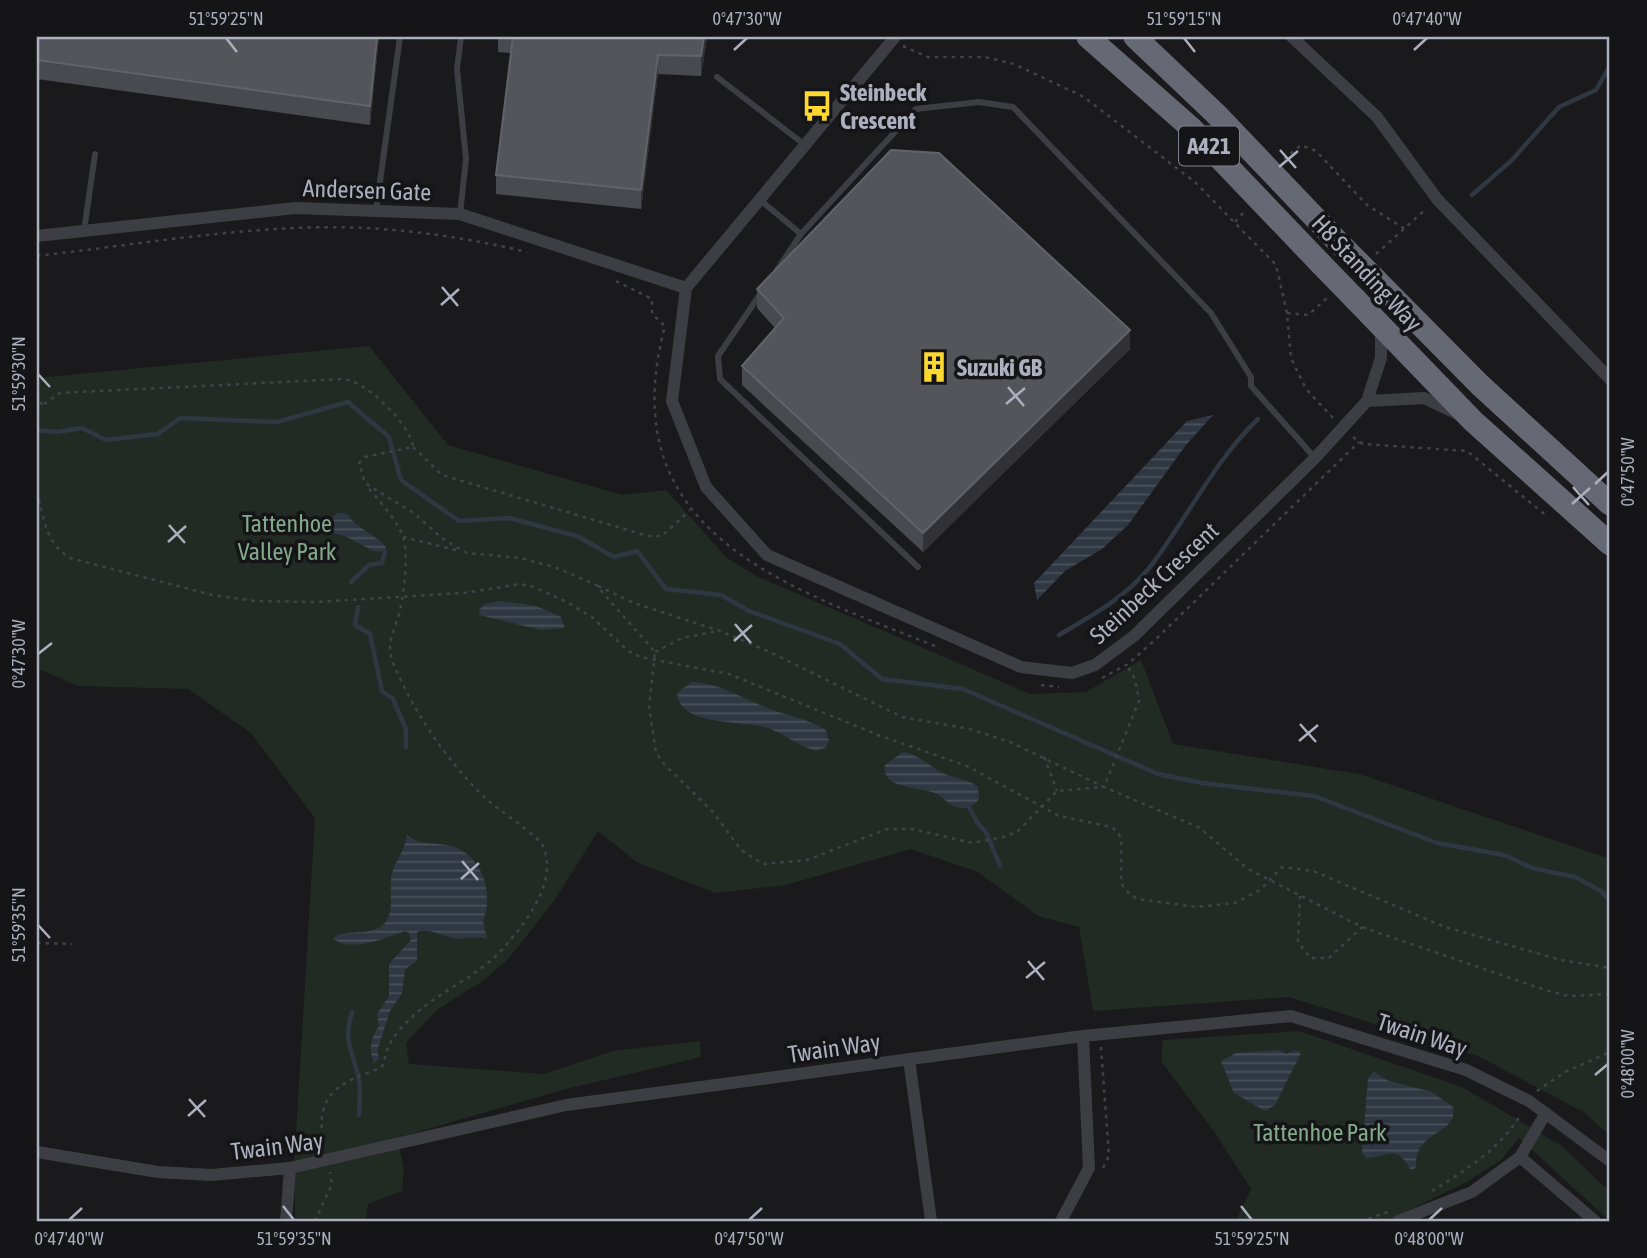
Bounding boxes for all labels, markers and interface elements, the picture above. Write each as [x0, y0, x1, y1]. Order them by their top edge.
text: 51°59'25"N [188, 8, 264, 29]
text: 0°47'30"W [712, 8, 782, 29]
text: 51°59'15"N [1146, 8, 1222, 29]
text: 0°47'40"W [1392, 8, 1462, 29]
place label: Steinbeck Crescent [840, 79, 927, 134]
bus stop icon: Steinbeck Crescent [800, 89, 834, 123]
road number: A421 [1179, 127, 1239, 166]
street label: Andersen Gate [302, 174, 432, 206]
street label: H8 Standing Way [1307, 210, 1427, 336]
text: 51°59'30"N [8, 336, 29, 412]
building icon: Suzuki GB [917, 350, 951, 384]
place label: Suzuki GB [957, 354, 1043, 381]
text: 0°47'50"W [1617, 437, 1638, 507]
park label: Tattenhoe Valley Park [238, 510, 337, 565]
street label: Steinbeck Crescent [1084, 517, 1224, 649]
text: 0°47'30"W [8, 619, 29, 689]
text: 51°59'35"N [8, 887, 29, 963]
street label: Twain Way [1374, 1008, 1471, 1062]
street label: Twain Way [786, 1028, 882, 1068]
text: 0°48'00"W [1617, 1029, 1638, 1099]
park label: Tattenhoe Park [1253, 1119, 1387, 1146]
street label: Twain Way [229, 1127, 325, 1165]
text: 0°47'40"W [34, 1228, 104, 1249]
text: 51°59'35"N [256, 1228, 332, 1249]
text: 0°47'50"W [714, 1228, 784, 1249]
text: 51°59'25"N [1214, 1228, 1290, 1249]
text: 0°48'00"W [1394, 1228, 1464, 1249]

